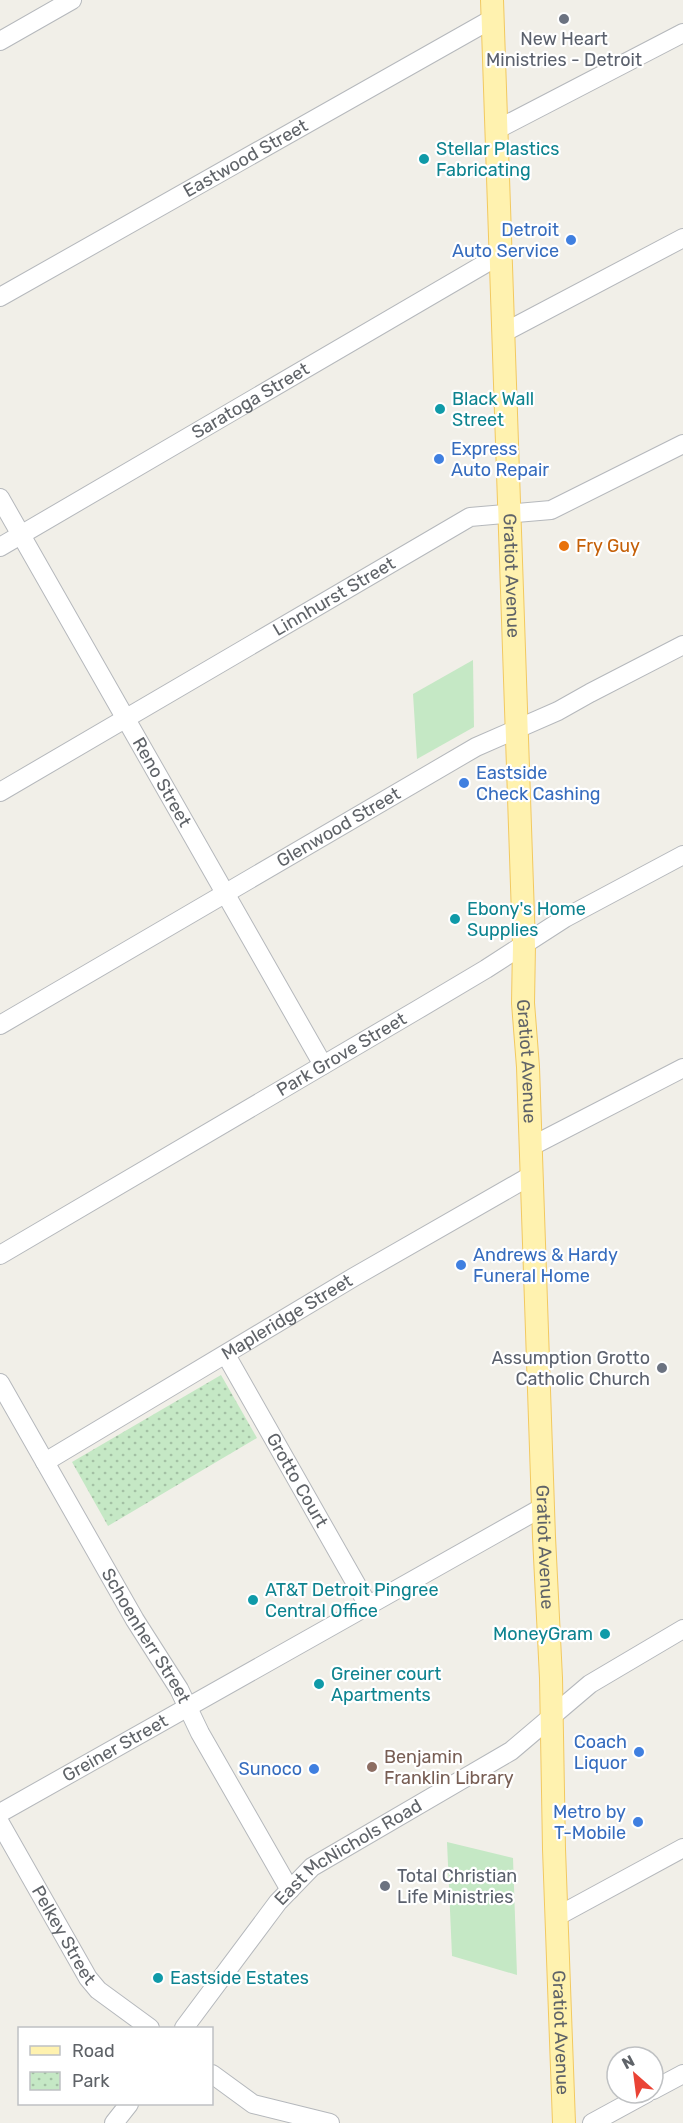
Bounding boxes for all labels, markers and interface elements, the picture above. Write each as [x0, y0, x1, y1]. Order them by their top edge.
marker: New Heart Ministries - Detroit [557, 12, 571, 26]
place label: New Heart Ministries - Detroit [486, 28, 642, 71]
street label: Eastwood Street [180, 114, 312, 202]
place label: Stellar Plastics Fabricating [436, 138, 559, 181]
marker: Stellar Plastics Fabricating [417, 152, 431, 166]
place label: Detroit Auto Service [452, 219, 559, 262]
marker: Detroit Auto Service [564, 233, 578, 247]
street label: Saratoga Street [188, 358, 313, 444]
place label: Black Wall Street [452, 388, 534, 431]
marker: Black Wall Street [433, 402, 447, 416]
place label: Express Auto Repair [451, 438, 549, 481]
marker: Express Auto Repair [432, 452, 446, 466]
street label: Gratiot Avenue [498, 513, 525, 638]
place label: Fry Guy [576, 535, 640, 557]
marker: Fry Guy [557, 539, 571, 553]
street label: Linnhurst Street [269, 552, 399, 641]
street label: Reno Street [128, 733, 196, 831]
place label: Eastside Check Cashing [476, 762, 601, 805]
marker: Eastside Check Cashing [457, 776, 471, 790]
street label: Glenwood Street [273, 783, 404, 872]
place label: Ebony's Home Supplies [467, 898, 586, 941]
marker: Ebony's Home Supplies [448, 912, 462, 926]
street label: Gratiot Avenue [512, 998, 541, 1124]
street label: Park Grove Street [273, 1008, 410, 1101]
place label: Andrews & Hardy Funeral Home [473, 1244, 618, 1287]
marker: Andrews & Hardy Funeral Home [454, 1258, 468, 1272]
street label: Mapleridge Street [218, 1270, 356, 1365]
place label: Assumption Grotto Catholic Church [491, 1347, 650, 1390]
marker: Assumption Grotto Catholic Church [655, 1361, 669, 1375]
street label: Grotto Court [262, 1429, 333, 1531]
street label: Gratiot Avenue [531, 1484, 559, 1610]
street label: Schoenherr Street [97, 1564, 195, 1707]
place label: AT&T Detroit Pingree Central Office [265, 1579, 439, 1622]
marker: AT&T Detroit Pingree Central Office [246, 1593, 260, 1607]
place label: MoneyGram [493, 1623, 593, 1645]
marker: MoneyGram [598, 1627, 612, 1641]
place label: Greiner court Apartments [331, 1663, 441, 1706]
marker: Greiner court Apartments [312, 1677, 326, 1691]
street label: Greiner Street [58, 1710, 172, 1787]
place label: Coach Liquor [574, 1731, 627, 1774]
marker: Coach Liquor [632, 1745, 646, 1759]
place label: Benjamin Franklin Library [384, 1746, 514, 1789]
place label: Sunoco [238, 1758, 302, 1780]
marker: Benjamin Franklin Library [365, 1760, 379, 1774]
marker: Sunoco [307, 1762, 321, 1776]
street label: East McNichols Road [270, 1794, 426, 1910]
place label: Metro by T-Mobile [553, 1801, 626, 1844]
marker: Metro by T-Mobile [631, 1815, 645, 1829]
place label: Total Christian Life Ministries [397, 1865, 517, 1908]
marker: Total Christian Life Ministries [378, 1879, 392, 1893]
street label: Pelkey Street [27, 1882, 100, 1990]
place label: Eastside Estates [170, 1967, 309, 1989]
street label: Gratiot Avenue [547, 1970, 574, 2095]
marker: Eastside Estates [151, 1971, 165, 1985]
legend [18, 2027, 213, 2105]
text: Road [72, 2040, 115, 2062]
north arrow [605, 2045, 665, 2105]
text: N [619, 2051, 638, 2073]
text: Park [72, 2070, 110, 2092]

